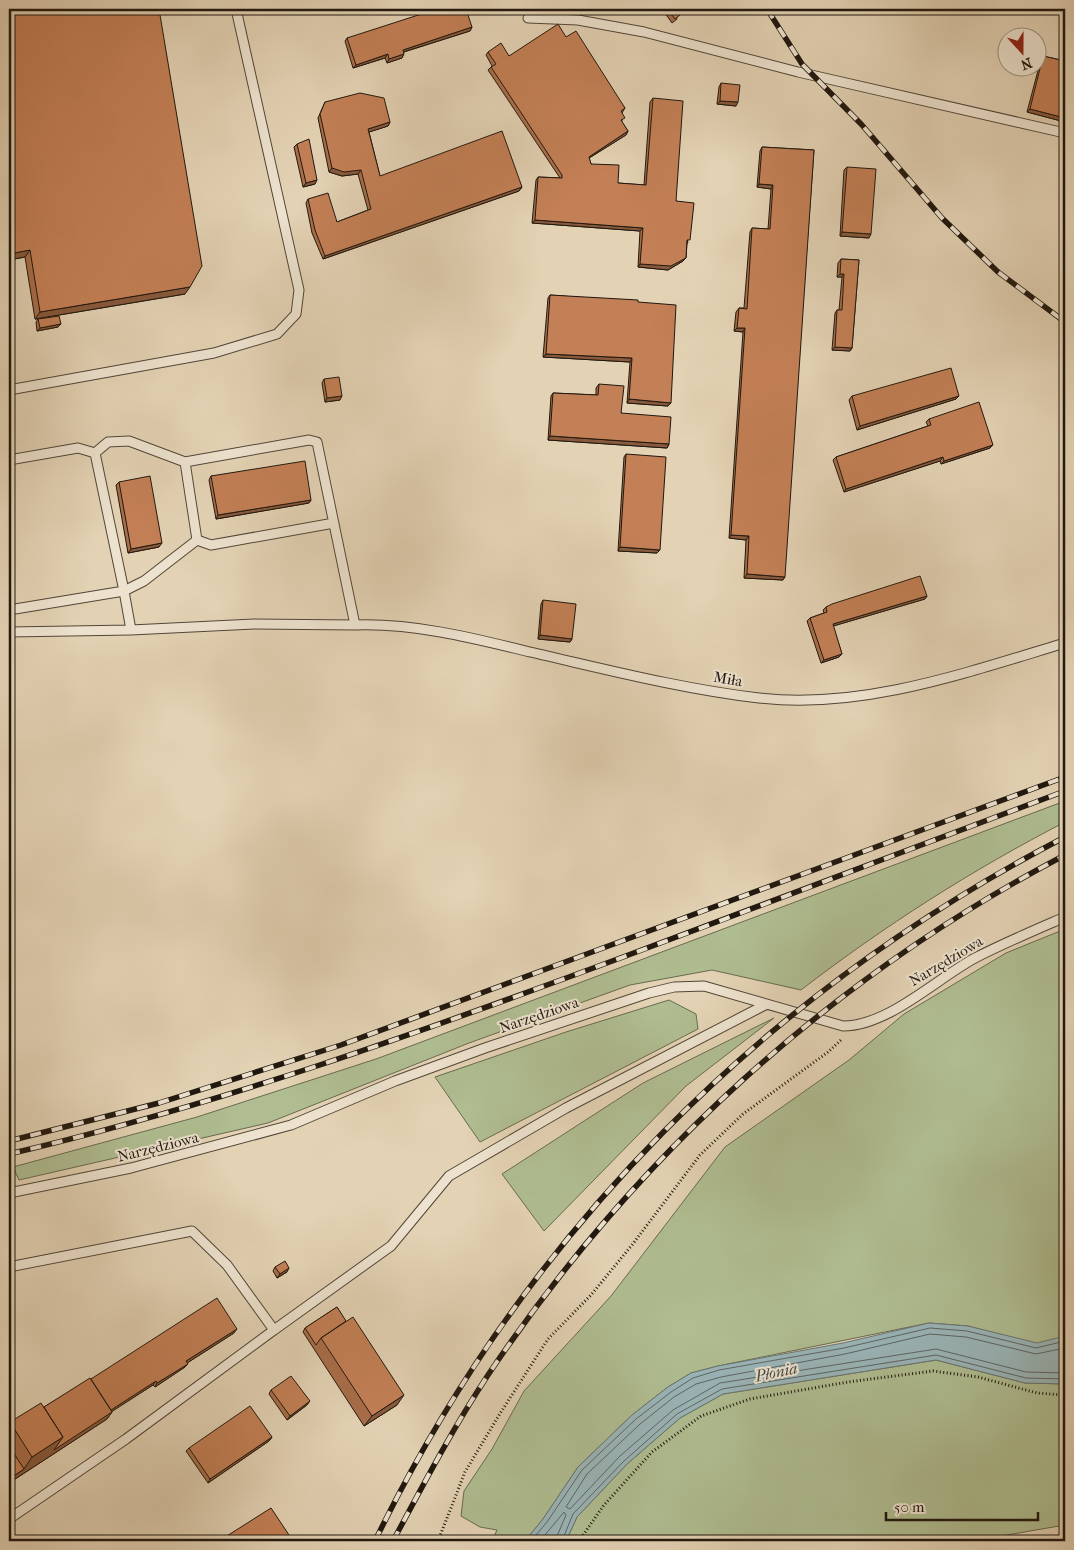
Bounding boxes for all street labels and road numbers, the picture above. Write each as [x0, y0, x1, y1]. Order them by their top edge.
street label: Miła [712, 668, 745, 691]
street label: Narzędziowa [906, 931, 987, 990]
street label: Narzędziowa [497, 993, 582, 1037]
street label: Narzędziowa [116, 1128, 201, 1166]

